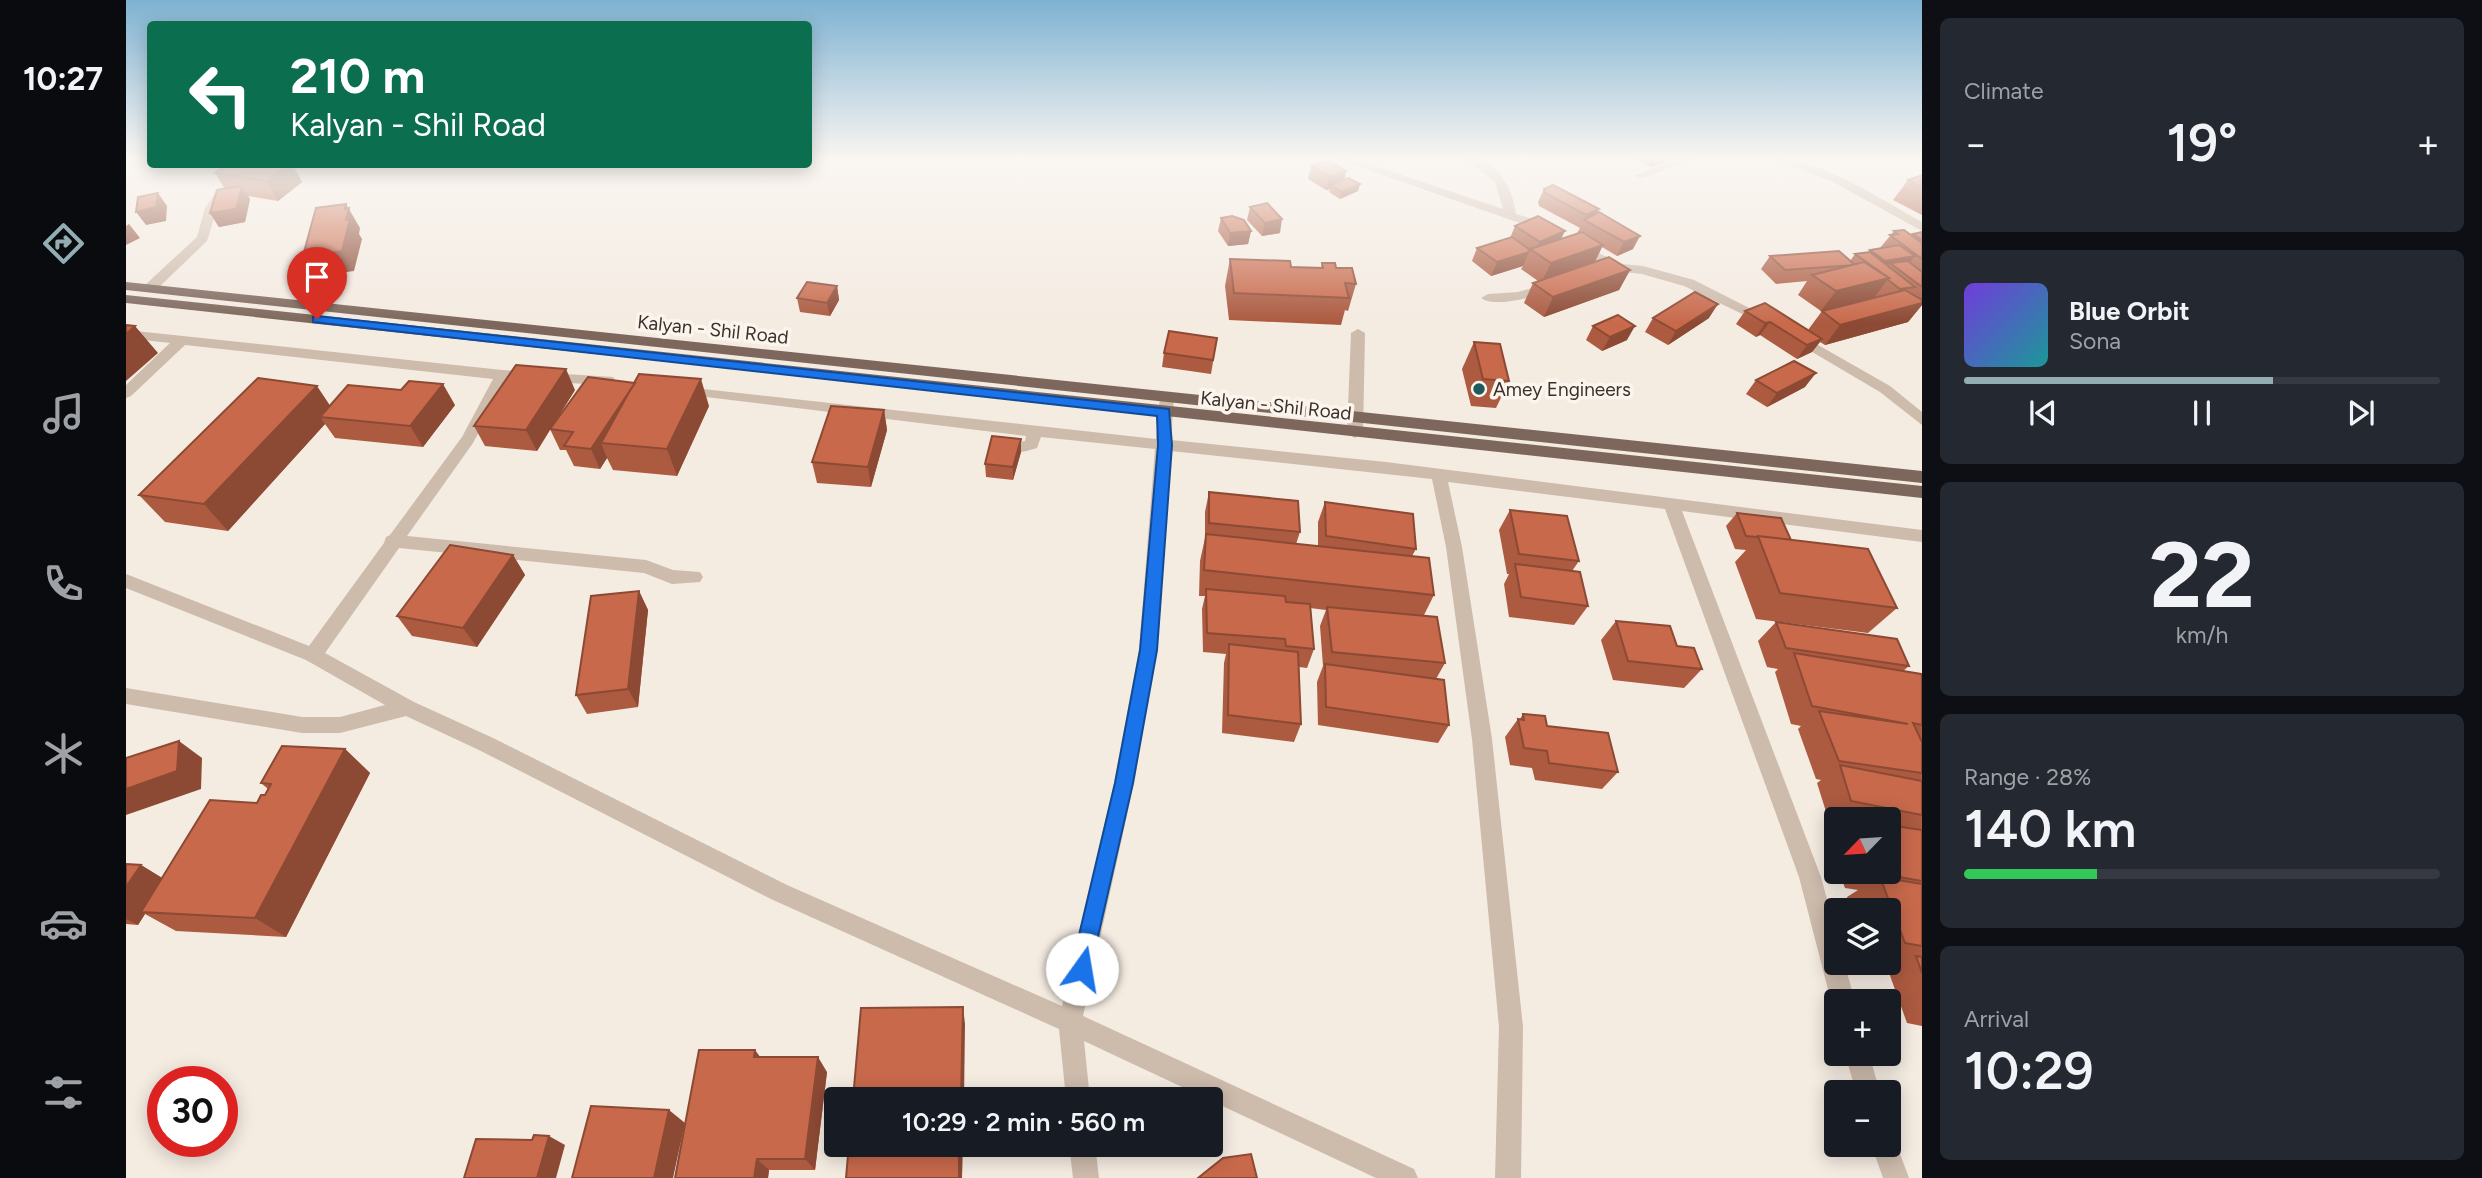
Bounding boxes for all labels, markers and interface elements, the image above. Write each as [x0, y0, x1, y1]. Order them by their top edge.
text: 210 m [290, 46, 425, 105]
icon: left [175, 49, 266, 140]
text: 10:27 [23, 60, 103, 98]
text: Climate [1964, 77, 2043, 105]
text: Kalyan - Shil Road [290, 106, 546, 144]
text: 19° [2166, 112, 2238, 174]
text: − [1964, 121, 1988, 167]
text: + [2416, 121, 2440, 167]
icon: directions [39, 219, 88, 268]
pin [287, 247, 347, 319]
icon: arrive [298, 258, 336, 296]
text: Blue Orbit [2069, 295, 2190, 327]
street label: Kalyan - Shil Road [636, 310, 790, 349]
text: Sona [2069, 327, 2121, 355]
place label: Amey Engineers [1493, 378, 1631, 401]
marker: Amey Engineers [1471, 381, 1487, 397]
street label: Kalyan - Shil Road [1199, 386, 1353, 425]
icon: music [39, 389, 88, 438]
icon: previous [2024, 394, 2062, 432]
icon: pause [2183, 394, 2221, 432]
icon: next [2342, 394, 2380, 432]
text: 22 [2149, 521, 2255, 630]
icon: phone [39, 559, 88, 608]
text: km/h [2176, 621, 2228, 649]
icon: climate [39, 729, 88, 778]
text: Range · 28% [1964, 763, 2091, 791]
text: 140 km [1964, 798, 2136, 860]
north arrow [1824, 807, 1900, 884]
map controls [1824, 807, 1901, 1157]
button: layers [1824, 898, 1901, 975]
icon: car [39, 899, 88, 948]
position arrow [1045, 932, 1119, 1006]
button: + [1824, 989, 1901, 1066]
text: Arrival [1964, 1005, 2029, 1033]
text: 10:29 [1964, 1040, 2094, 1102]
speed limit sign: 30 [147, 1066, 238, 1157]
icon: filters [39, 1068, 88, 1117]
button: − [1824, 1080, 1901, 1157]
text: 10:29 · 2 min · 560 m [902, 1106, 1145, 1138]

